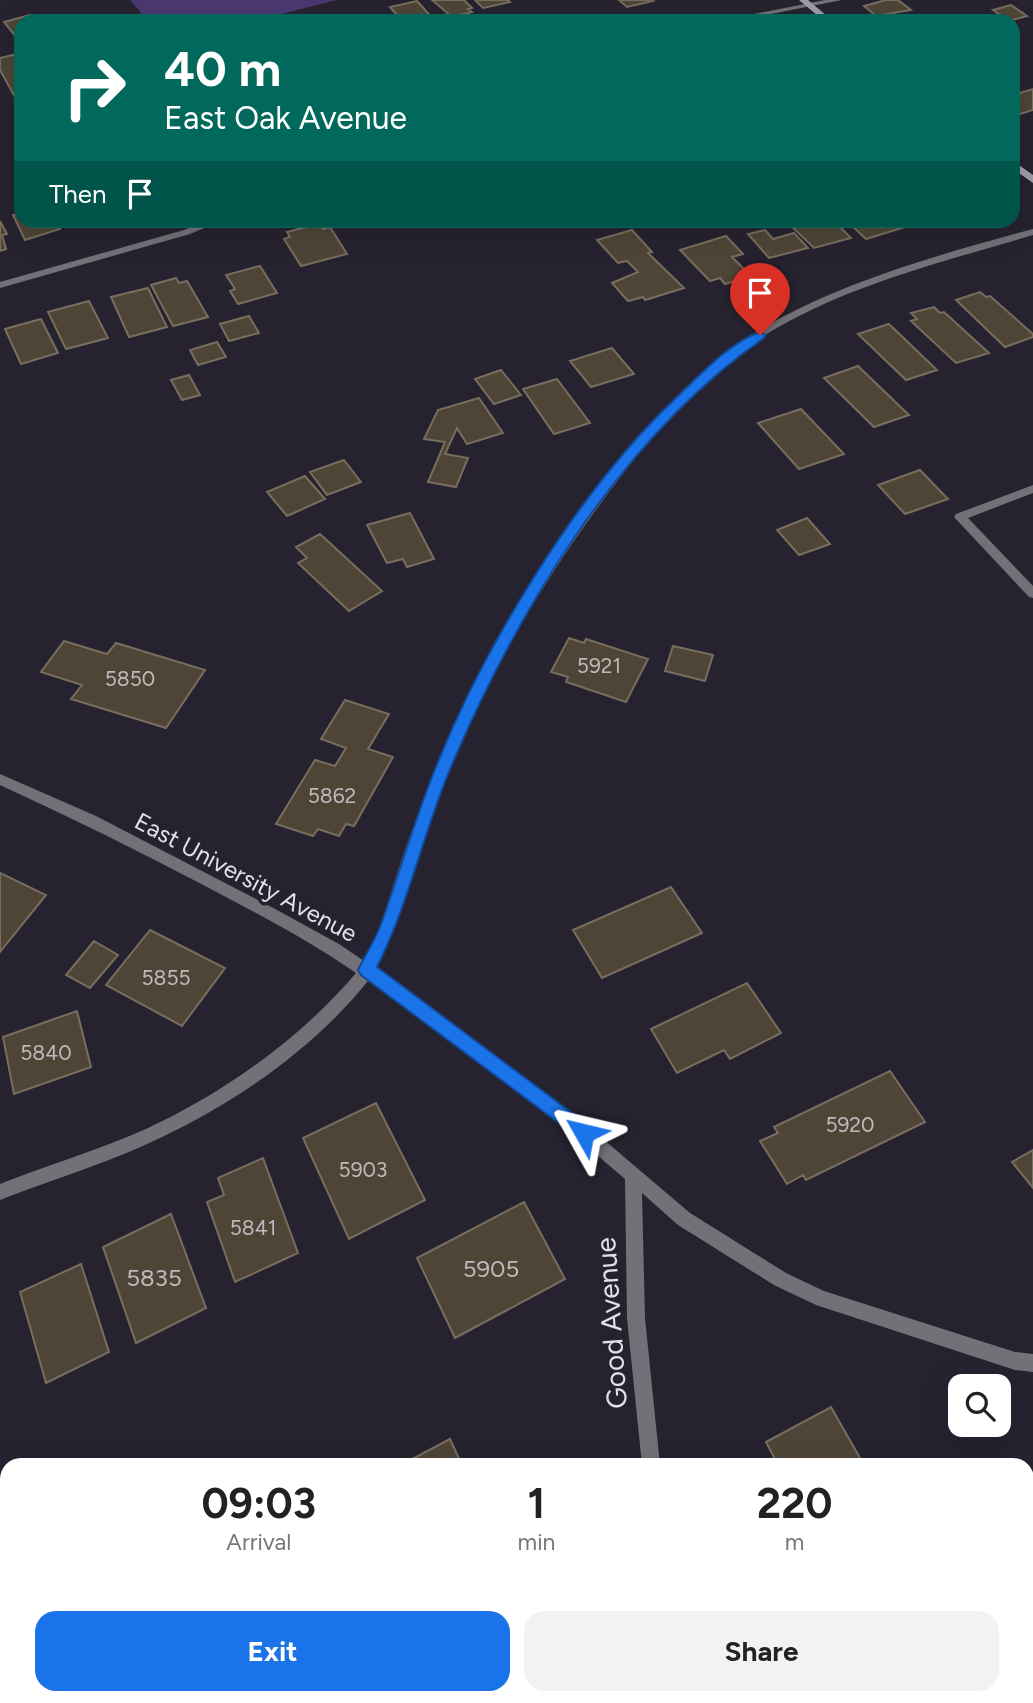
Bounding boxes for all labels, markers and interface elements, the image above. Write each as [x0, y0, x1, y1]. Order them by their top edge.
text: 40 m [164, 39, 281, 98]
icon: right [49, 42, 140, 133]
text: East Oak Avenue [164, 99, 407, 137]
icon: arrive [121, 175, 159, 213]
text: Then [49, 178, 107, 210]
pin [730, 263, 790, 335]
icon: arrive [741, 274, 779, 312]
house number: 5921 [577, 653, 621, 678]
house number: 5850 [105, 666, 155, 691]
house number: 5862 [308, 783, 356, 808]
street label: East University Avenue [130, 806, 362, 948]
house number: 5855 [141, 965, 191, 990]
house number: 5840 [20, 1040, 72, 1065]
position arrow [547, 1096, 621, 1170]
house number: 5920 [825, 1112, 875, 1137]
house number: 5903 [339, 1157, 387, 1182]
house number: 5841 [230, 1215, 276, 1240]
street label: Good Avenue [588, 1236, 634, 1410]
house number: 5905 [463, 1254, 519, 1283]
house number: 5835 [126, 1263, 182, 1292]
map controls [948, 1374, 1011, 1437]
button: search [948, 1374, 1011, 1437]
text: 09:03 [201, 1478, 316, 1529]
text: 1 [528, 1478, 545, 1529]
text: 220 [757, 1478, 833, 1529]
text: Arrival [226, 1528, 291, 1556]
text: min [518, 1528, 555, 1556]
text: m [785, 1528, 804, 1556]
button: Exit [35, 1611, 510, 1691]
button: Share [524, 1611, 999, 1691]

